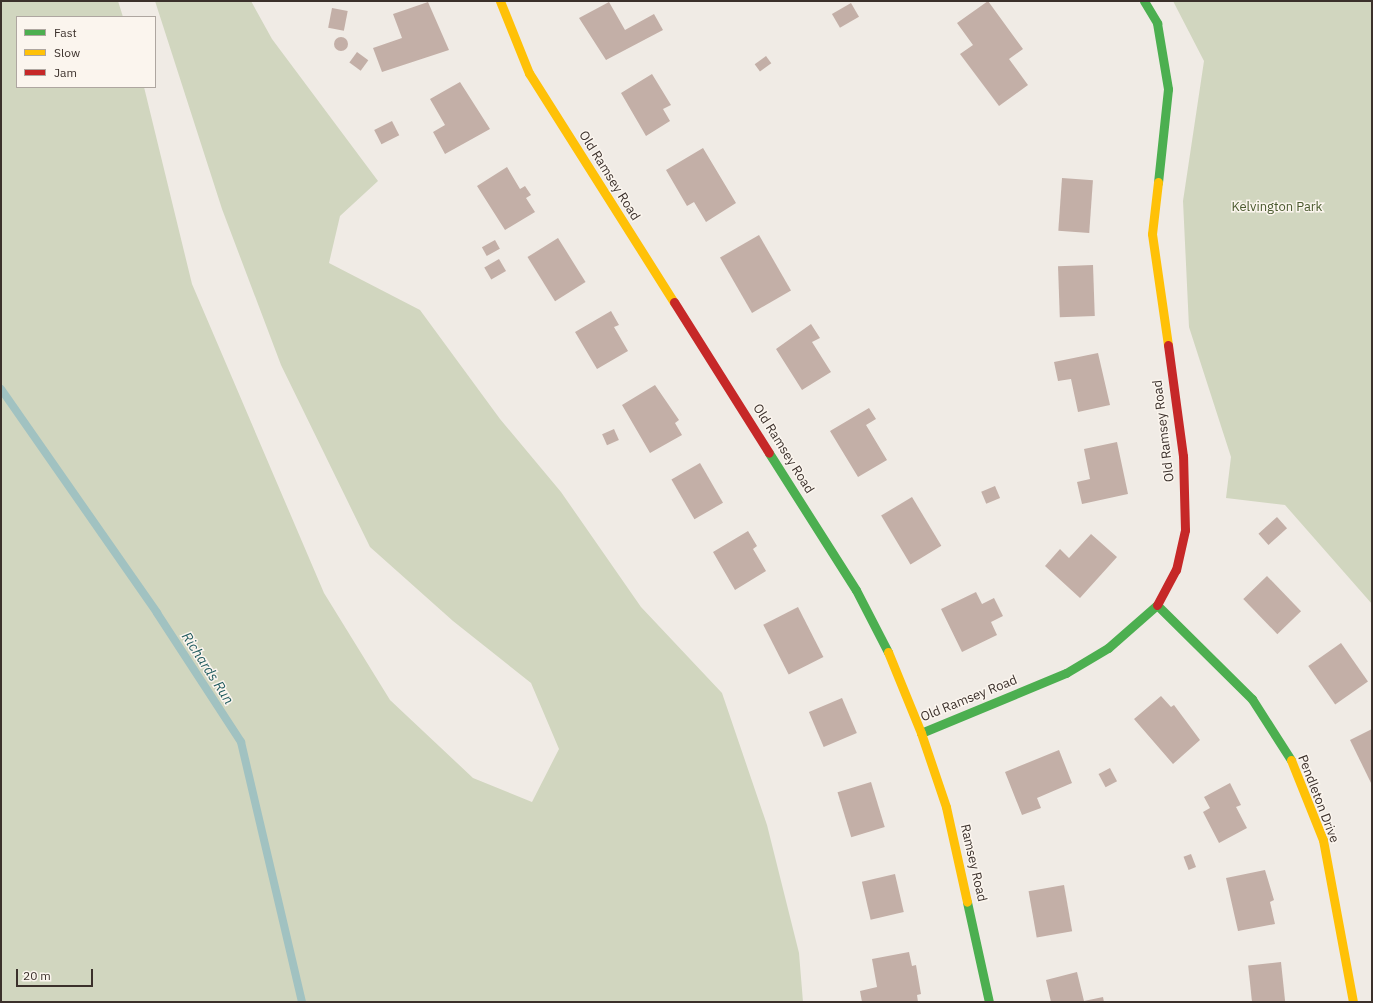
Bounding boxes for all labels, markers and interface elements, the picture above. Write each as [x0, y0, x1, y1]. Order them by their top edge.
legend [16, 16, 156, 88]
text: Fast [54, 25, 77, 40]
text: Slow [54, 45, 80, 60]
text: Jam [54, 65, 77, 80]
street label: Old Ramsey Road [575, 128, 643, 224]
park label: Kelvington Park [1232, 199, 1322, 215]
street label: Old Ramsey Road [1150, 379, 1178, 483]
street label: Old Ramsey Road [749, 401, 817, 497]
water label: Richards Run [178, 629, 238, 707]
street label: Old Ramsey Road [918, 673, 1020, 725]
street label: Pendleton Drive [1294, 753, 1342, 845]
street label: Ramsey Road [956, 823, 990, 903]
scale bar [18, 961, 95, 987]
text: 20 m [23, 968, 51, 983]

